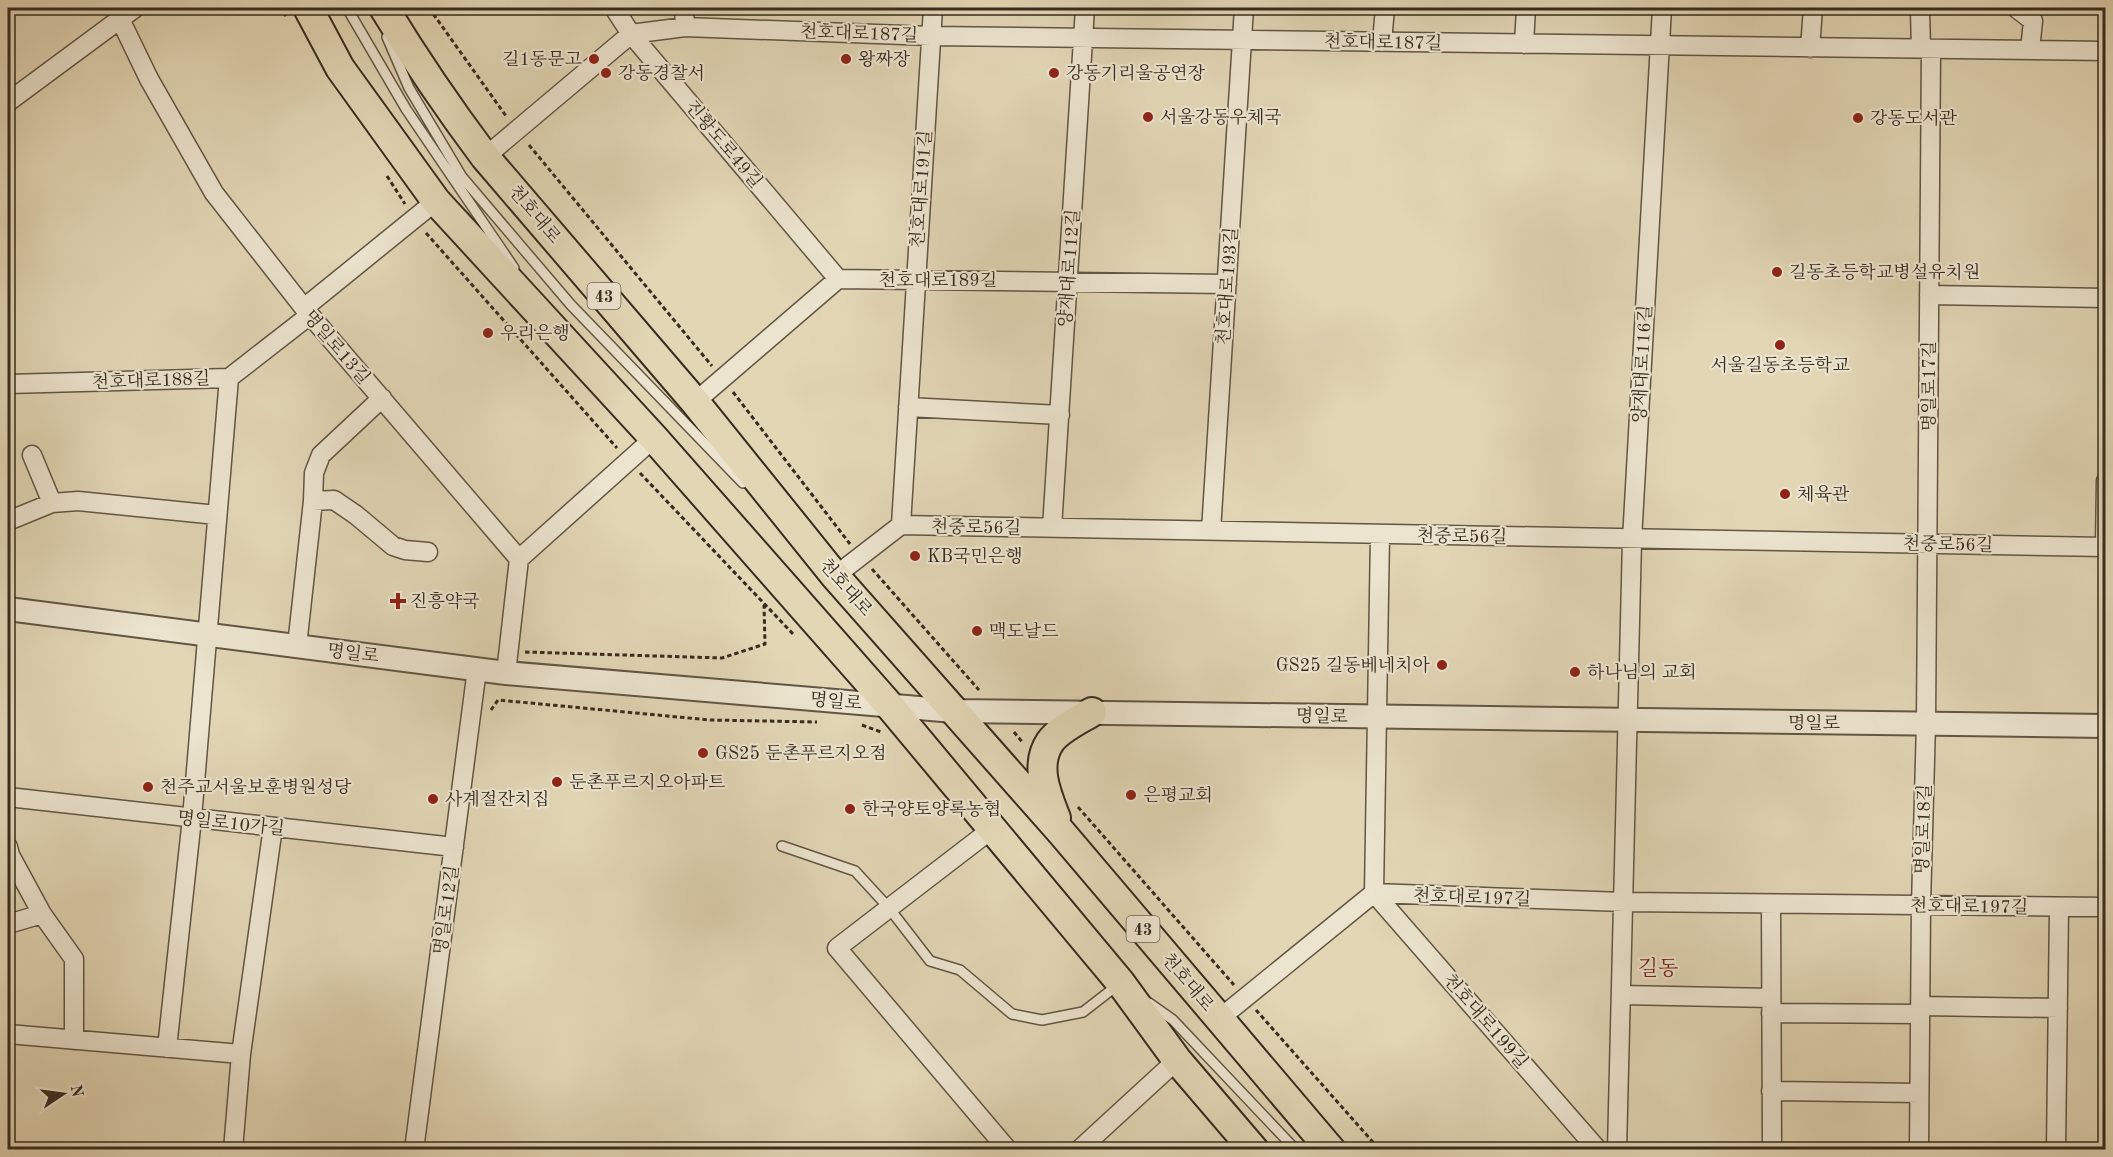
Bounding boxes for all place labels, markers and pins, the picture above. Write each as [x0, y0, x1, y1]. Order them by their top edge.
place label: 길1동문고 [502, 50, 583, 69]
place label: 왕짜장 [858, 50, 911, 69]
marker: 길1동문고 [587, 52, 601, 66]
marker: 왕짜장 [839, 52, 853, 66]
place label: 강동경찰서 [618, 64, 705, 83]
place label: 강동기리울공연장 [1066, 64, 1206, 83]
marker: 강동경찰서 [599, 66, 613, 80]
marker: 강동기리울공연장 [1047, 66, 1061, 80]
place label: 서울강동우체국 [1160, 108, 1282, 127]
place label: 강동도서관 [1870, 109, 1958, 128]
marker: 서울강동우체국 [1141, 110, 1155, 124]
marker: 강동도서관 [1851, 111, 1865, 125]
place label: 길동초등학교병설유치원 [1789, 263, 1980, 282]
marker: 길동초등학교병설유치원 [1770, 265, 1784, 279]
place label: 우리은행 [500, 324, 570, 343]
marker: 우리은행 [481, 326, 495, 340]
marker: 서울길동초등학교 [1773, 338, 1787, 352]
place label: 서울길동초등학교 [1710, 356, 1850, 375]
place label: 체육관 [1797, 485, 1850, 504]
marker: 체육관 [1778, 487, 1792, 501]
place label: KB국민은행 [927, 547, 1023, 566]
marker: KB국민은행 [908, 549, 922, 563]
place label: 진흥약국 [410, 591, 480, 611]
marker: 진흥약국 [391, 594, 405, 608]
place label: 맥도날드 [989, 622, 1059, 641]
marker: 맥도날드 [970, 624, 984, 638]
place label: GS25 길동베네치아 [1276, 656, 1431, 675]
marker: GS25 길동베네치아 [1435, 658, 1449, 672]
place label: 하나님의 교회 [1587, 663, 1696, 682]
marker: 하나님의 교회 [1568, 665, 1582, 679]
place label: GS25 둔촌푸르지오점 [715, 743, 887, 763]
marker: GS25 둔촌푸르지오점 [696, 746, 710, 760]
place label: 둔촌푸르지오아파트 [569, 772, 726, 792]
marker: 둔촌푸르지오아파트 [550, 775, 564, 789]
place label: 천주교서울보훈병원성당 [160, 777, 352, 797]
marker: 천주교서울보훈병원성당 [141, 780, 155, 794]
place label: 은평교회 [1143, 786, 1213, 805]
marker: 은평교회 [1124, 788, 1138, 802]
place label: 사계절잔치집 [445, 790, 549, 809]
marker: 사계절잔치집 [426, 792, 440, 806]
place label: 한국양토양록농협 [862, 800, 1001, 819]
marker: 한국양토양록농협 [843, 802, 857, 816]

